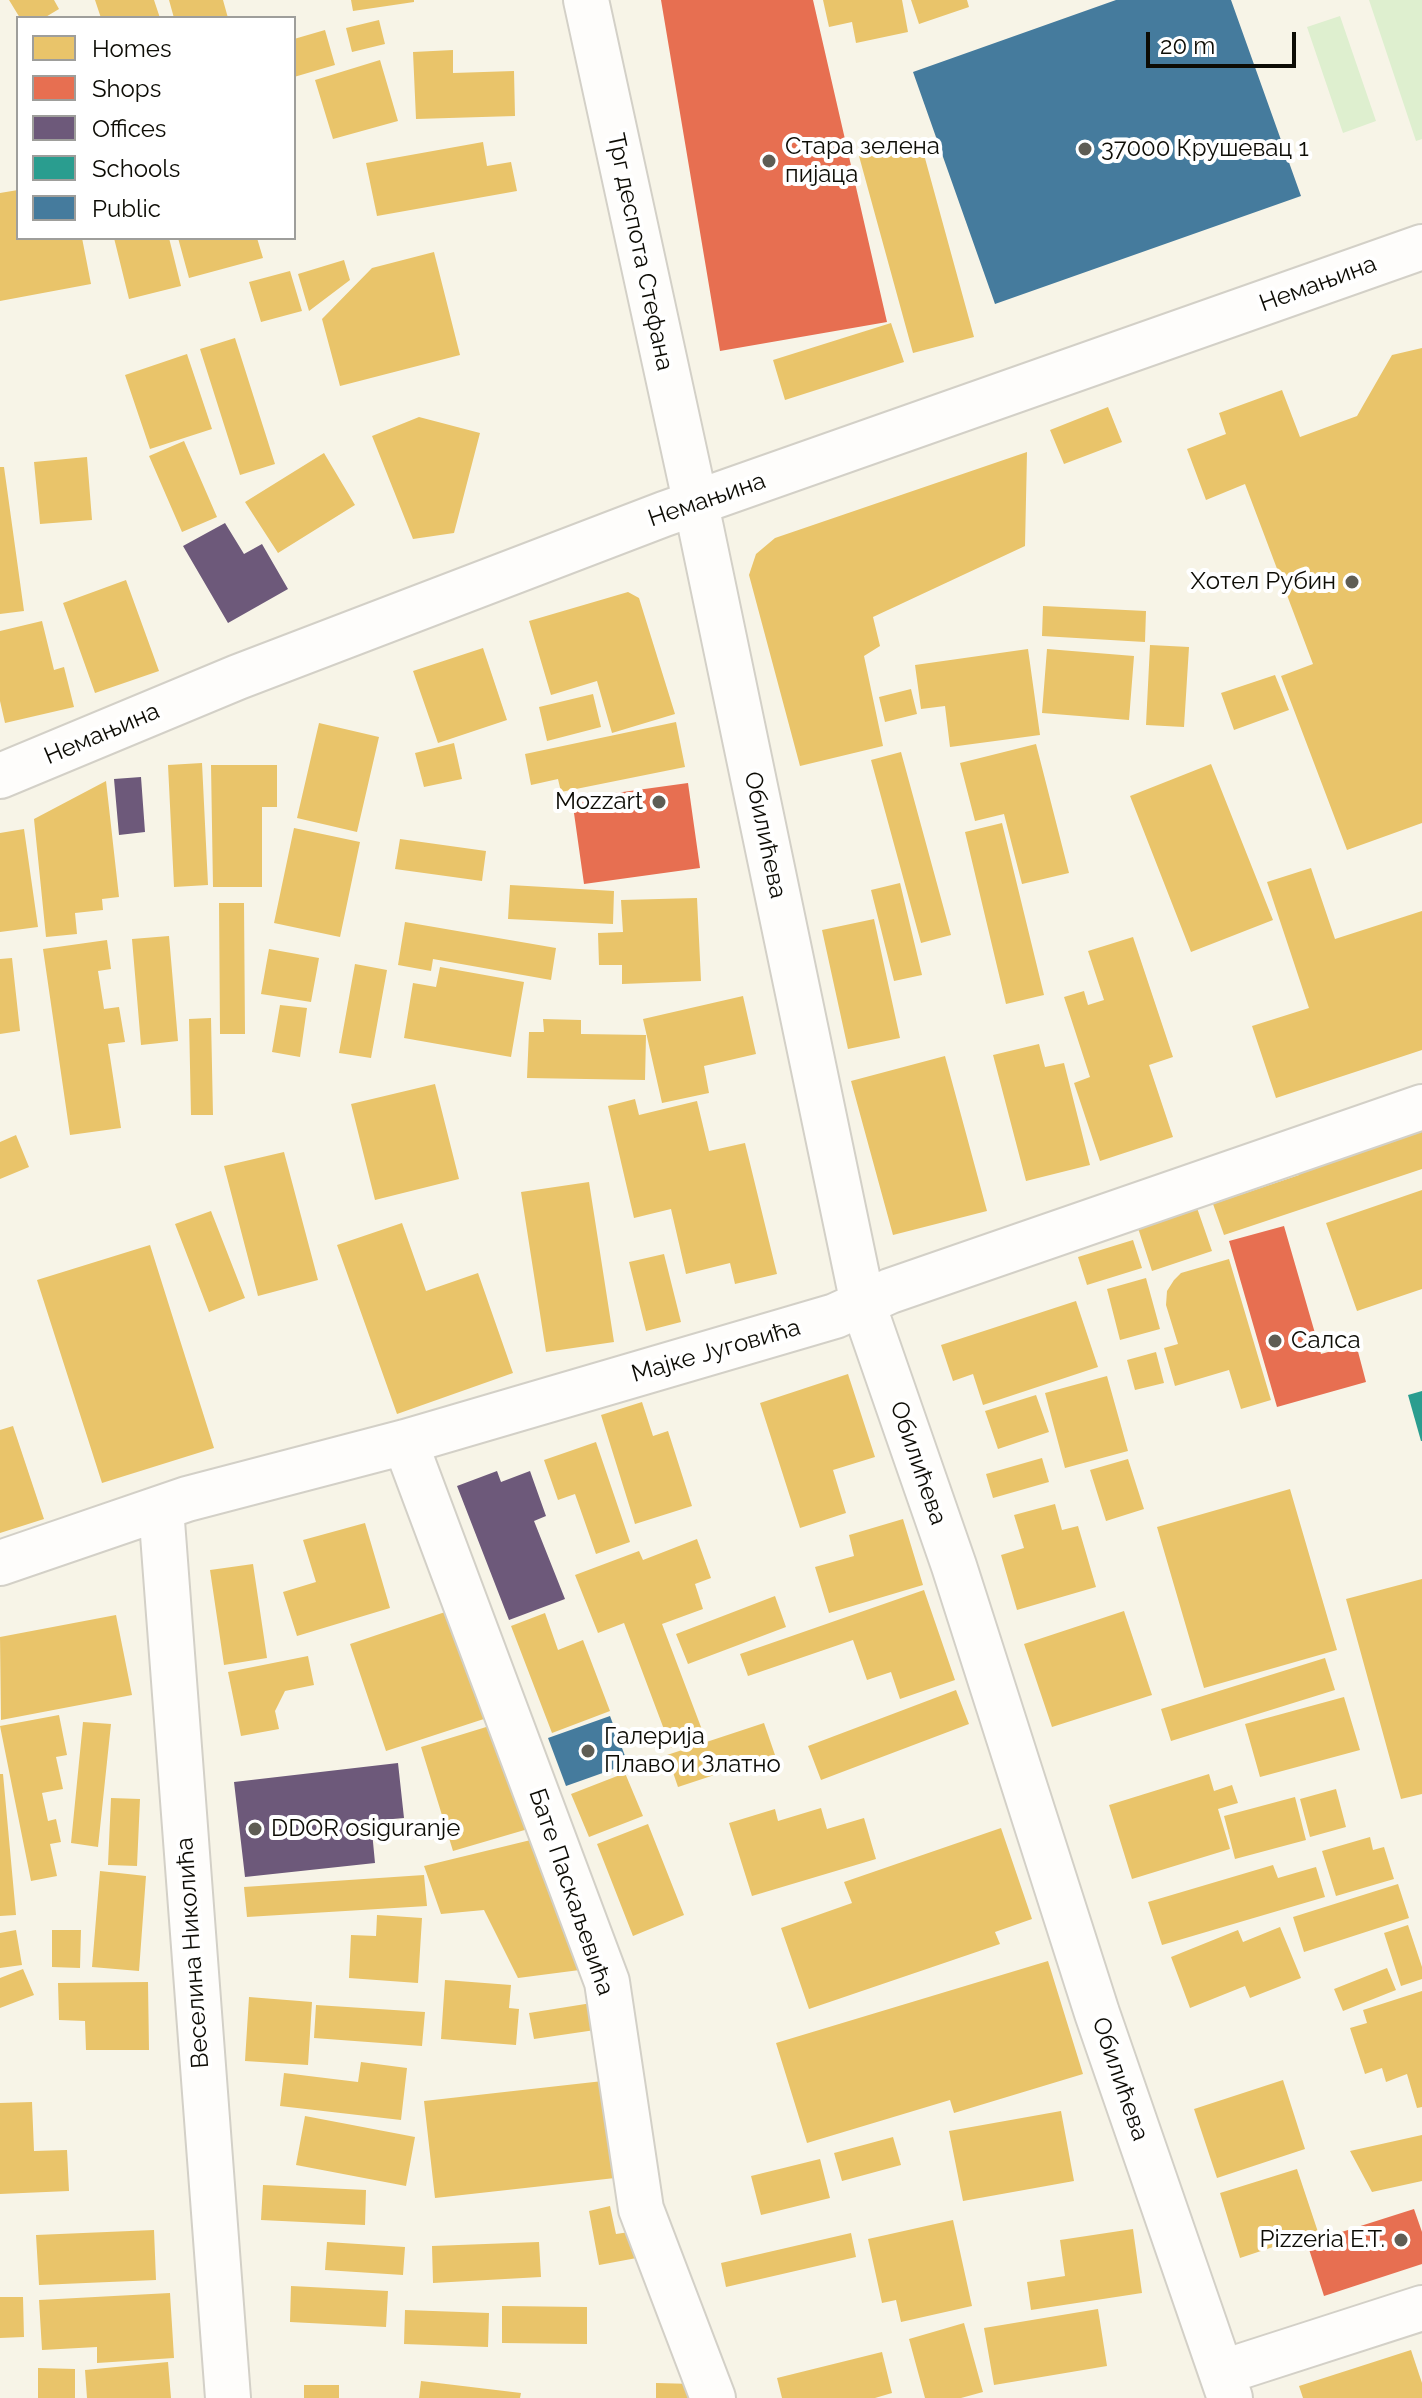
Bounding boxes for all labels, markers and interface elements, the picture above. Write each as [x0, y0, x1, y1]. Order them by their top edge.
legend [16, 16, 296, 240]
scale bar [1150, 16, 1300, 66]
text: 20 m [1160, 31, 1215, 60]
text: Homes [92, 34, 172, 63]
text: Shops [92, 74, 161, 103]
text: Offices [92, 114, 166, 143]
street label: Трг деспота Стефана [601, 131, 679, 373]
place label: Стара зелена пијаца [785, 133, 940, 189]
place label: 37000 Крушевац 1 [1101, 135, 1309, 163]
marker: 37000 Крушевац 1 [1076, 140, 1094, 158]
marker: Стара зелена пијаца [760, 152, 778, 170]
text: Schools [92, 154, 180, 183]
text: Public [92, 194, 161, 223]
street label: Немањина [1256, 250, 1380, 318]
street label: Немањина [644, 466, 770, 534]
place label: Хотел Рубин [1190, 568, 1336, 596]
marker: Хотел Рубин [1343, 573, 1361, 591]
street label: Немањина [40, 697, 164, 771]
street label: Обилићева [738, 769, 792, 901]
place label: Mozzart [555, 788, 643, 816]
marker: Mozzart [650, 793, 668, 811]
street label: Мајке Југовића [628, 1313, 804, 1389]
place label: Салса [1291, 1327, 1360, 1355]
marker: Салса [1266, 1332, 1284, 1350]
street label: Обилићева [883, 1397, 953, 1529]
place label: Галерија Плаво и Златно [604, 1723, 781, 1779]
marker: Галерија Плаво и Златно [579, 1742, 597, 1760]
street label: Бате Паскаљевића [522, 1785, 620, 1999]
place label: DDOR osiguranje [271, 1815, 460, 1843]
marker: DDOR osiguranje [246, 1820, 264, 1838]
street label: Веселина Николића [171, 1837, 215, 2069]
street label: Обилићева [1085, 2013, 1155, 2145]
place label: Pizzeria E.T. [1260, 2226, 1385, 2254]
marker: Pizzeria E.T. [1392, 2231, 1410, 2249]

